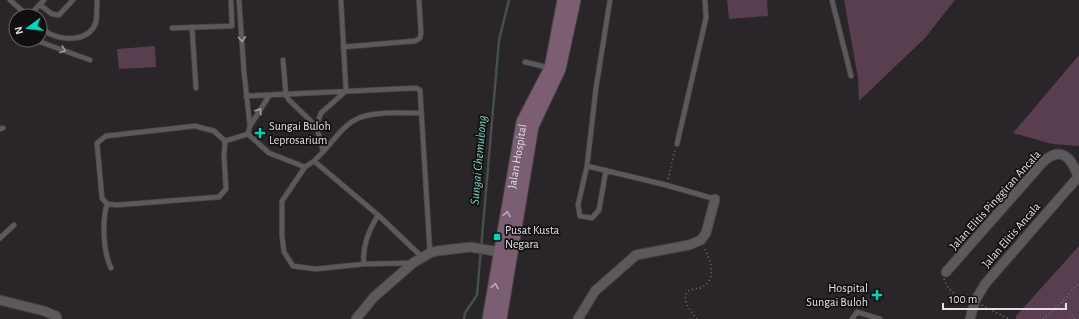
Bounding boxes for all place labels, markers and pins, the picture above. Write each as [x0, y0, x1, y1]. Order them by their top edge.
place label: Sungai Buloh Leprosarium [269, 120, 331, 146]
marker: Sungai Buloh Leprosarium [254, 127, 266, 139]
place label: Pusat Kusta Negara [505, 224, 560, 250]
marker: Pusat Kusta Negara [492, 232, 502, 242]
place label: Hospital Sungai Buloh [806, 282, 868, 308]
marker: Hospital Sungai Buloh [871, 289, 883, 301]

